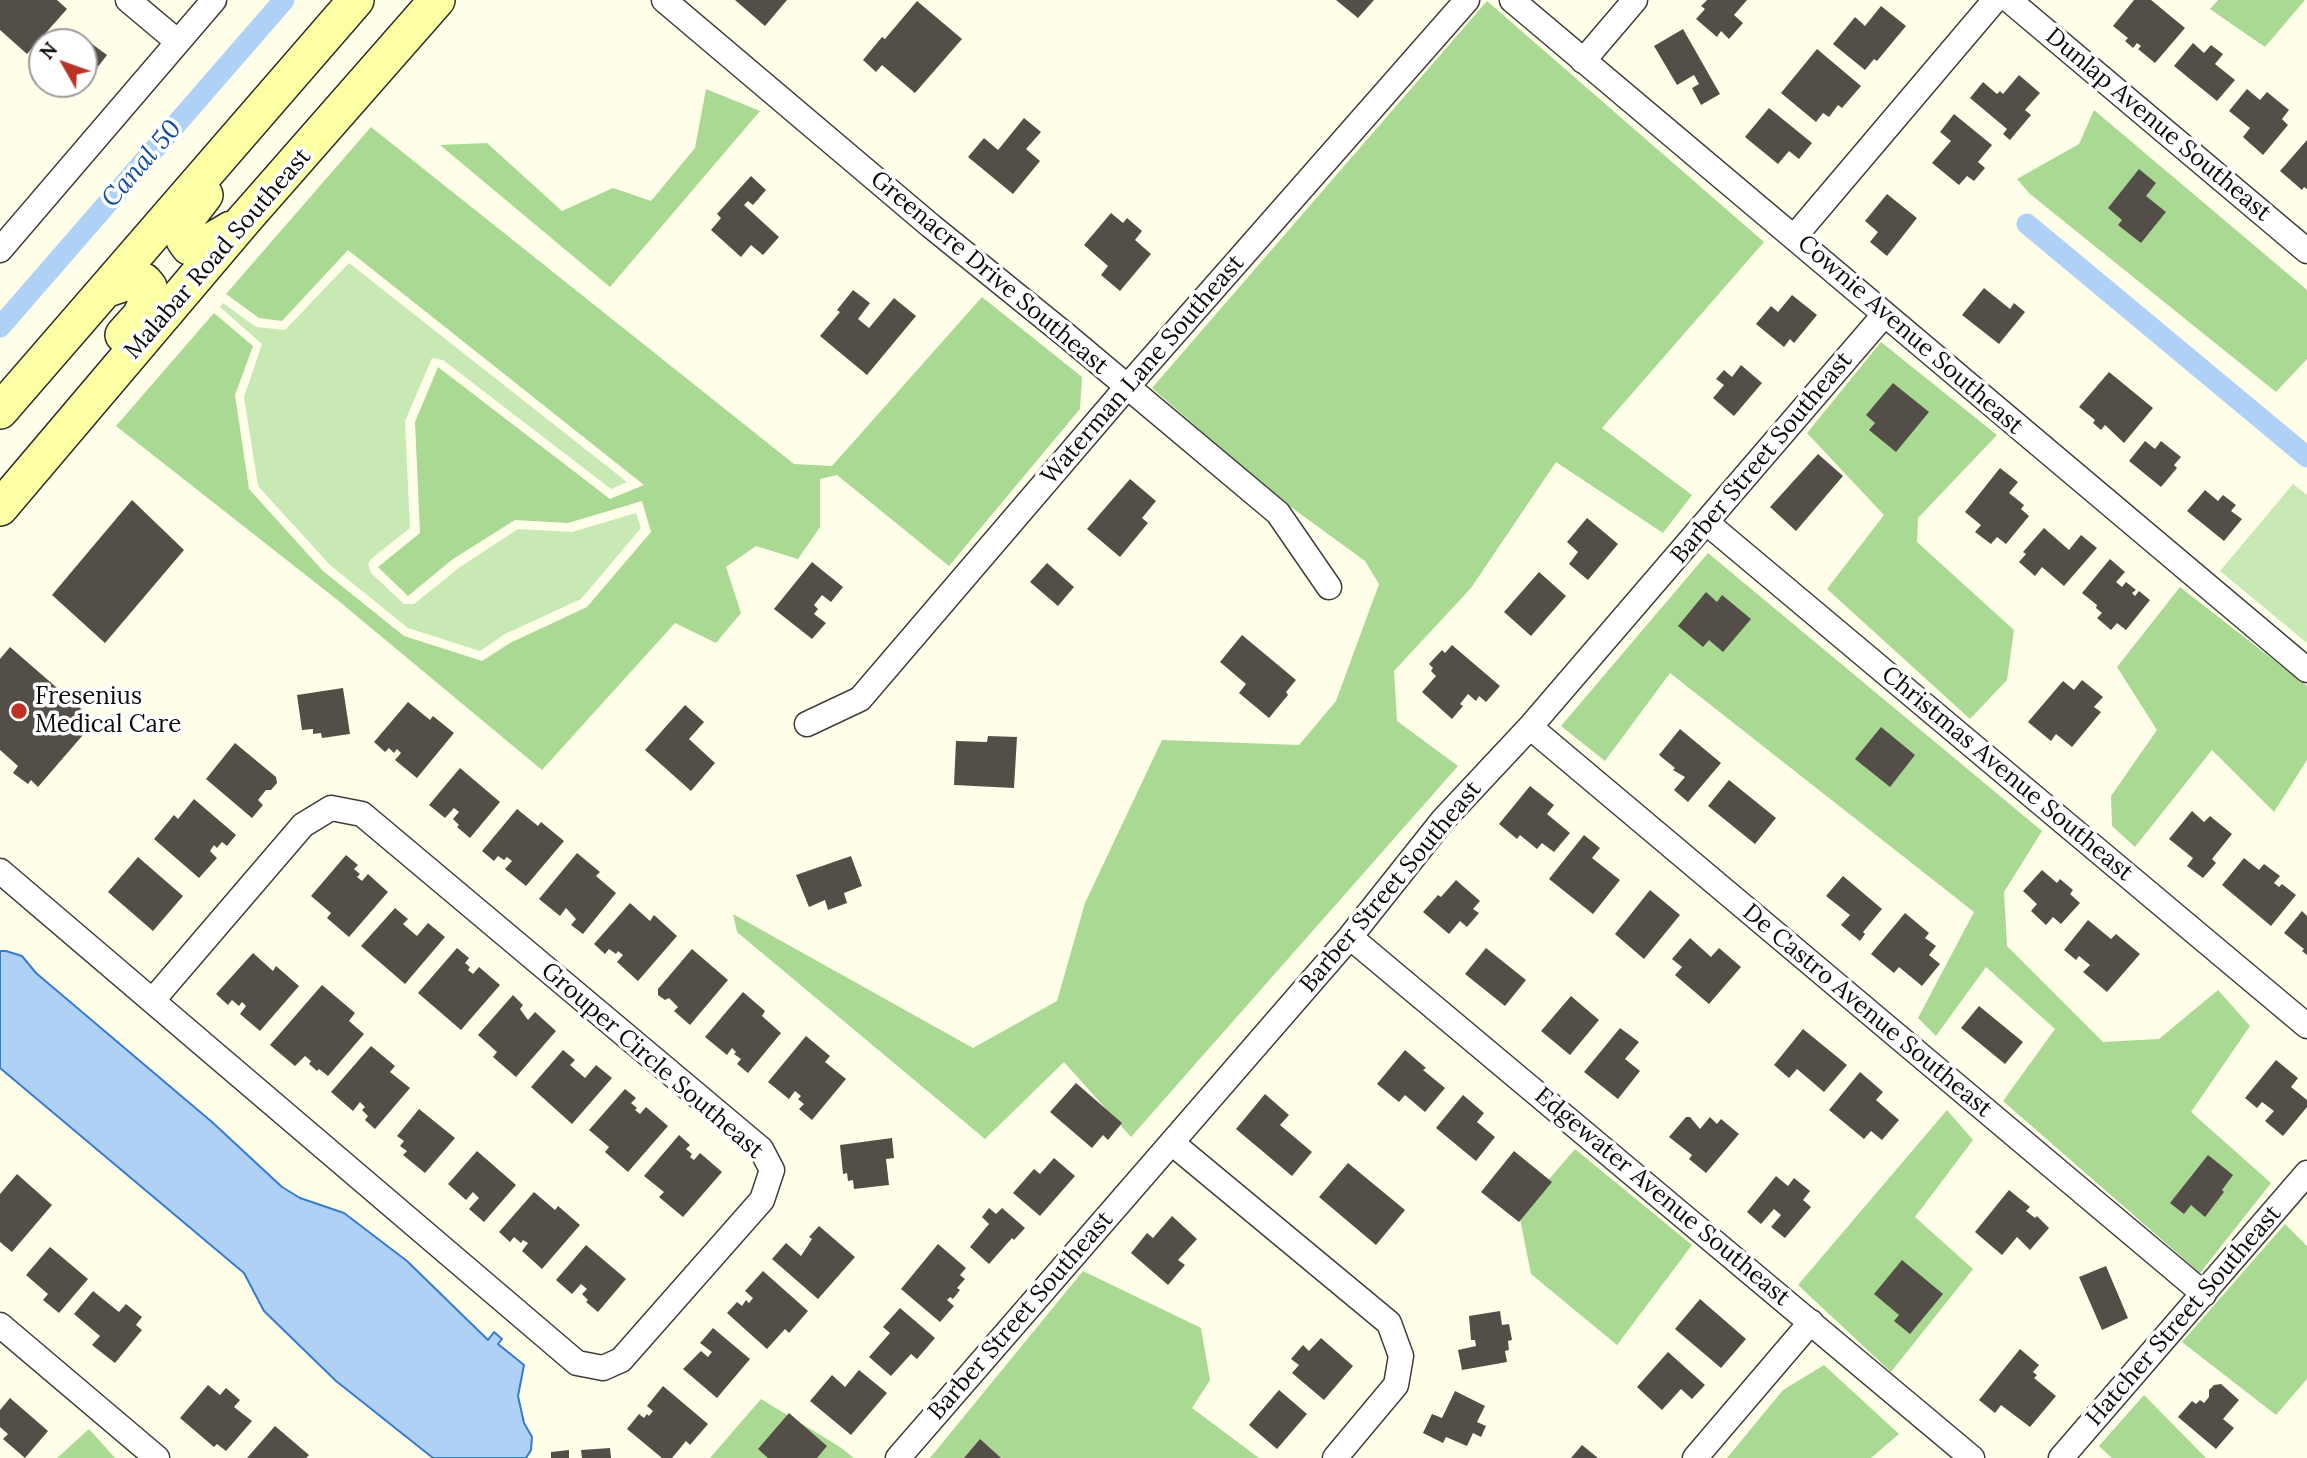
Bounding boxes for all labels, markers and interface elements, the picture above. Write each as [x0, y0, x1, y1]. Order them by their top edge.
street label: Dunlap Avenue Southeast [2039, 22, 2277, 228]
north arrow [28, 28, 98, 98]
text: N [35, 37, 62, 64]
water label: Canal 50 [96, 114, 188, 214]
street label: Malabar Road Southeast [119, 143, 317, 365]
street label: Greenacre Drive Southeast [864, 165, 1114, 381]
street label: Cownie Avenue Southeast [1791, 229, 2029, 441]
street label: Waterman Lane Southeast [1035, 249, 1251, 491]
street label: Barber Street Southeast [1665, 346, 1859, 570]
street label: Christmas Avenue Southeast [1876, 660, 2138, 888]
place label: Fresenius Medical Care [35, 683, 181, 739]
marker: Fresenius Medical Care [9, 701, 29, 721]
street label: Barber Street Southeast [1294, 775, 1488, 999]
street label: De Castro Avenue Southeast [1737, 898, 1997, 1124]
street label: Grouper Circle Southeast [535, 957, 769, 1165]
street label: Edgewater Avenue Southeast [1528, 1082, 1796, 1312]
street label: Hatcher Street Southeast [2080, 1200, 2288, 1432]
street label: Barber Street Southeast [923, 1206, 1119, 1426]

